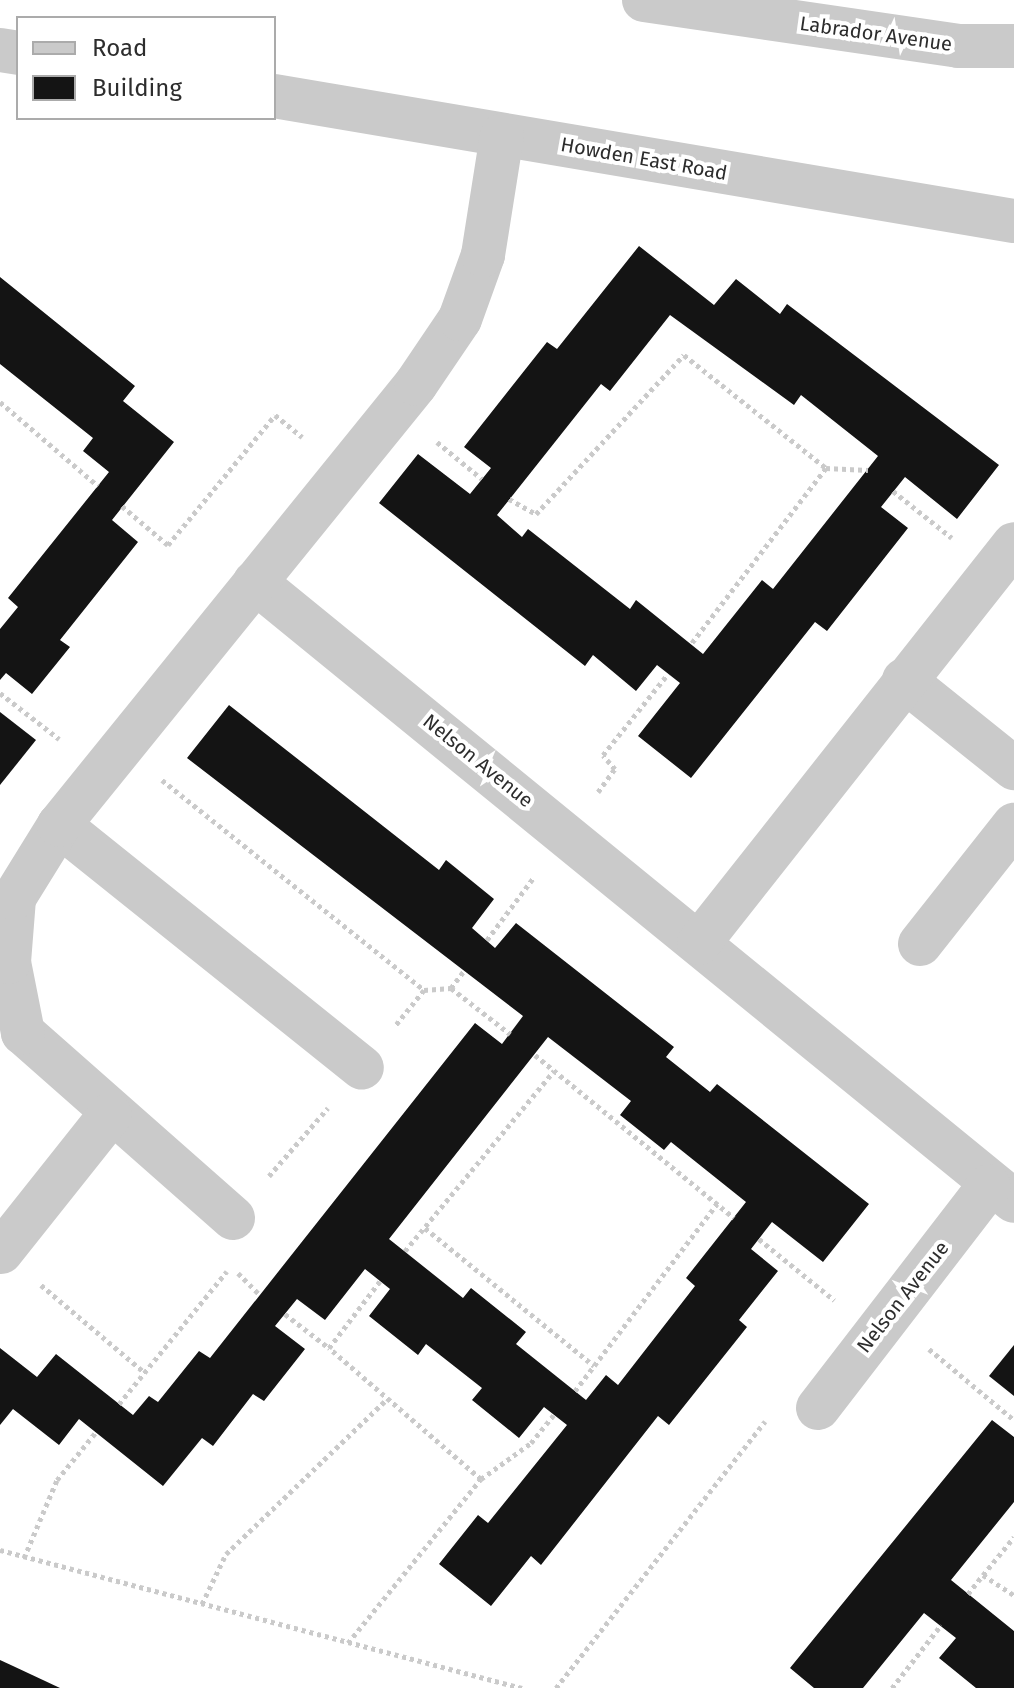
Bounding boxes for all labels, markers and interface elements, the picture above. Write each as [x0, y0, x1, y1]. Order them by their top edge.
street label: Labrador Avenue [798, 11, 954, 57]
legend [16, 16, 276, 120]
text: Road [92, 34, 147, 62]
text: Building [92, 74, 182, 102]
street label: Howden East Road [559, 133, 729, 185]
street label: Nelson Avenue [418, 709, 538, 813]
street label: Nelson Avenue [852, 1236, 954, 1358]

